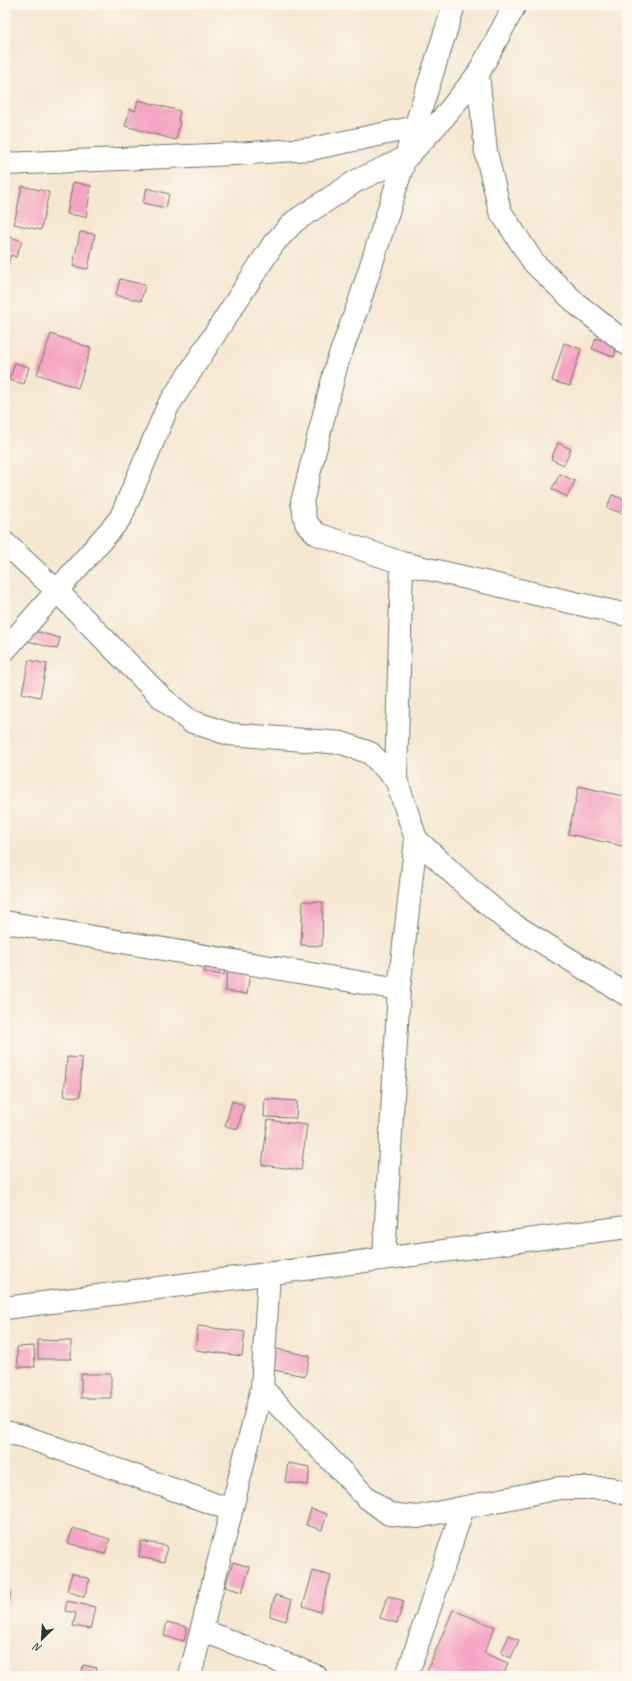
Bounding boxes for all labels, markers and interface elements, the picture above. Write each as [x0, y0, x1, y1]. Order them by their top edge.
north arrow [22, 1619, 62, 1659]
text: N [30, 1639, 44, 1656]

